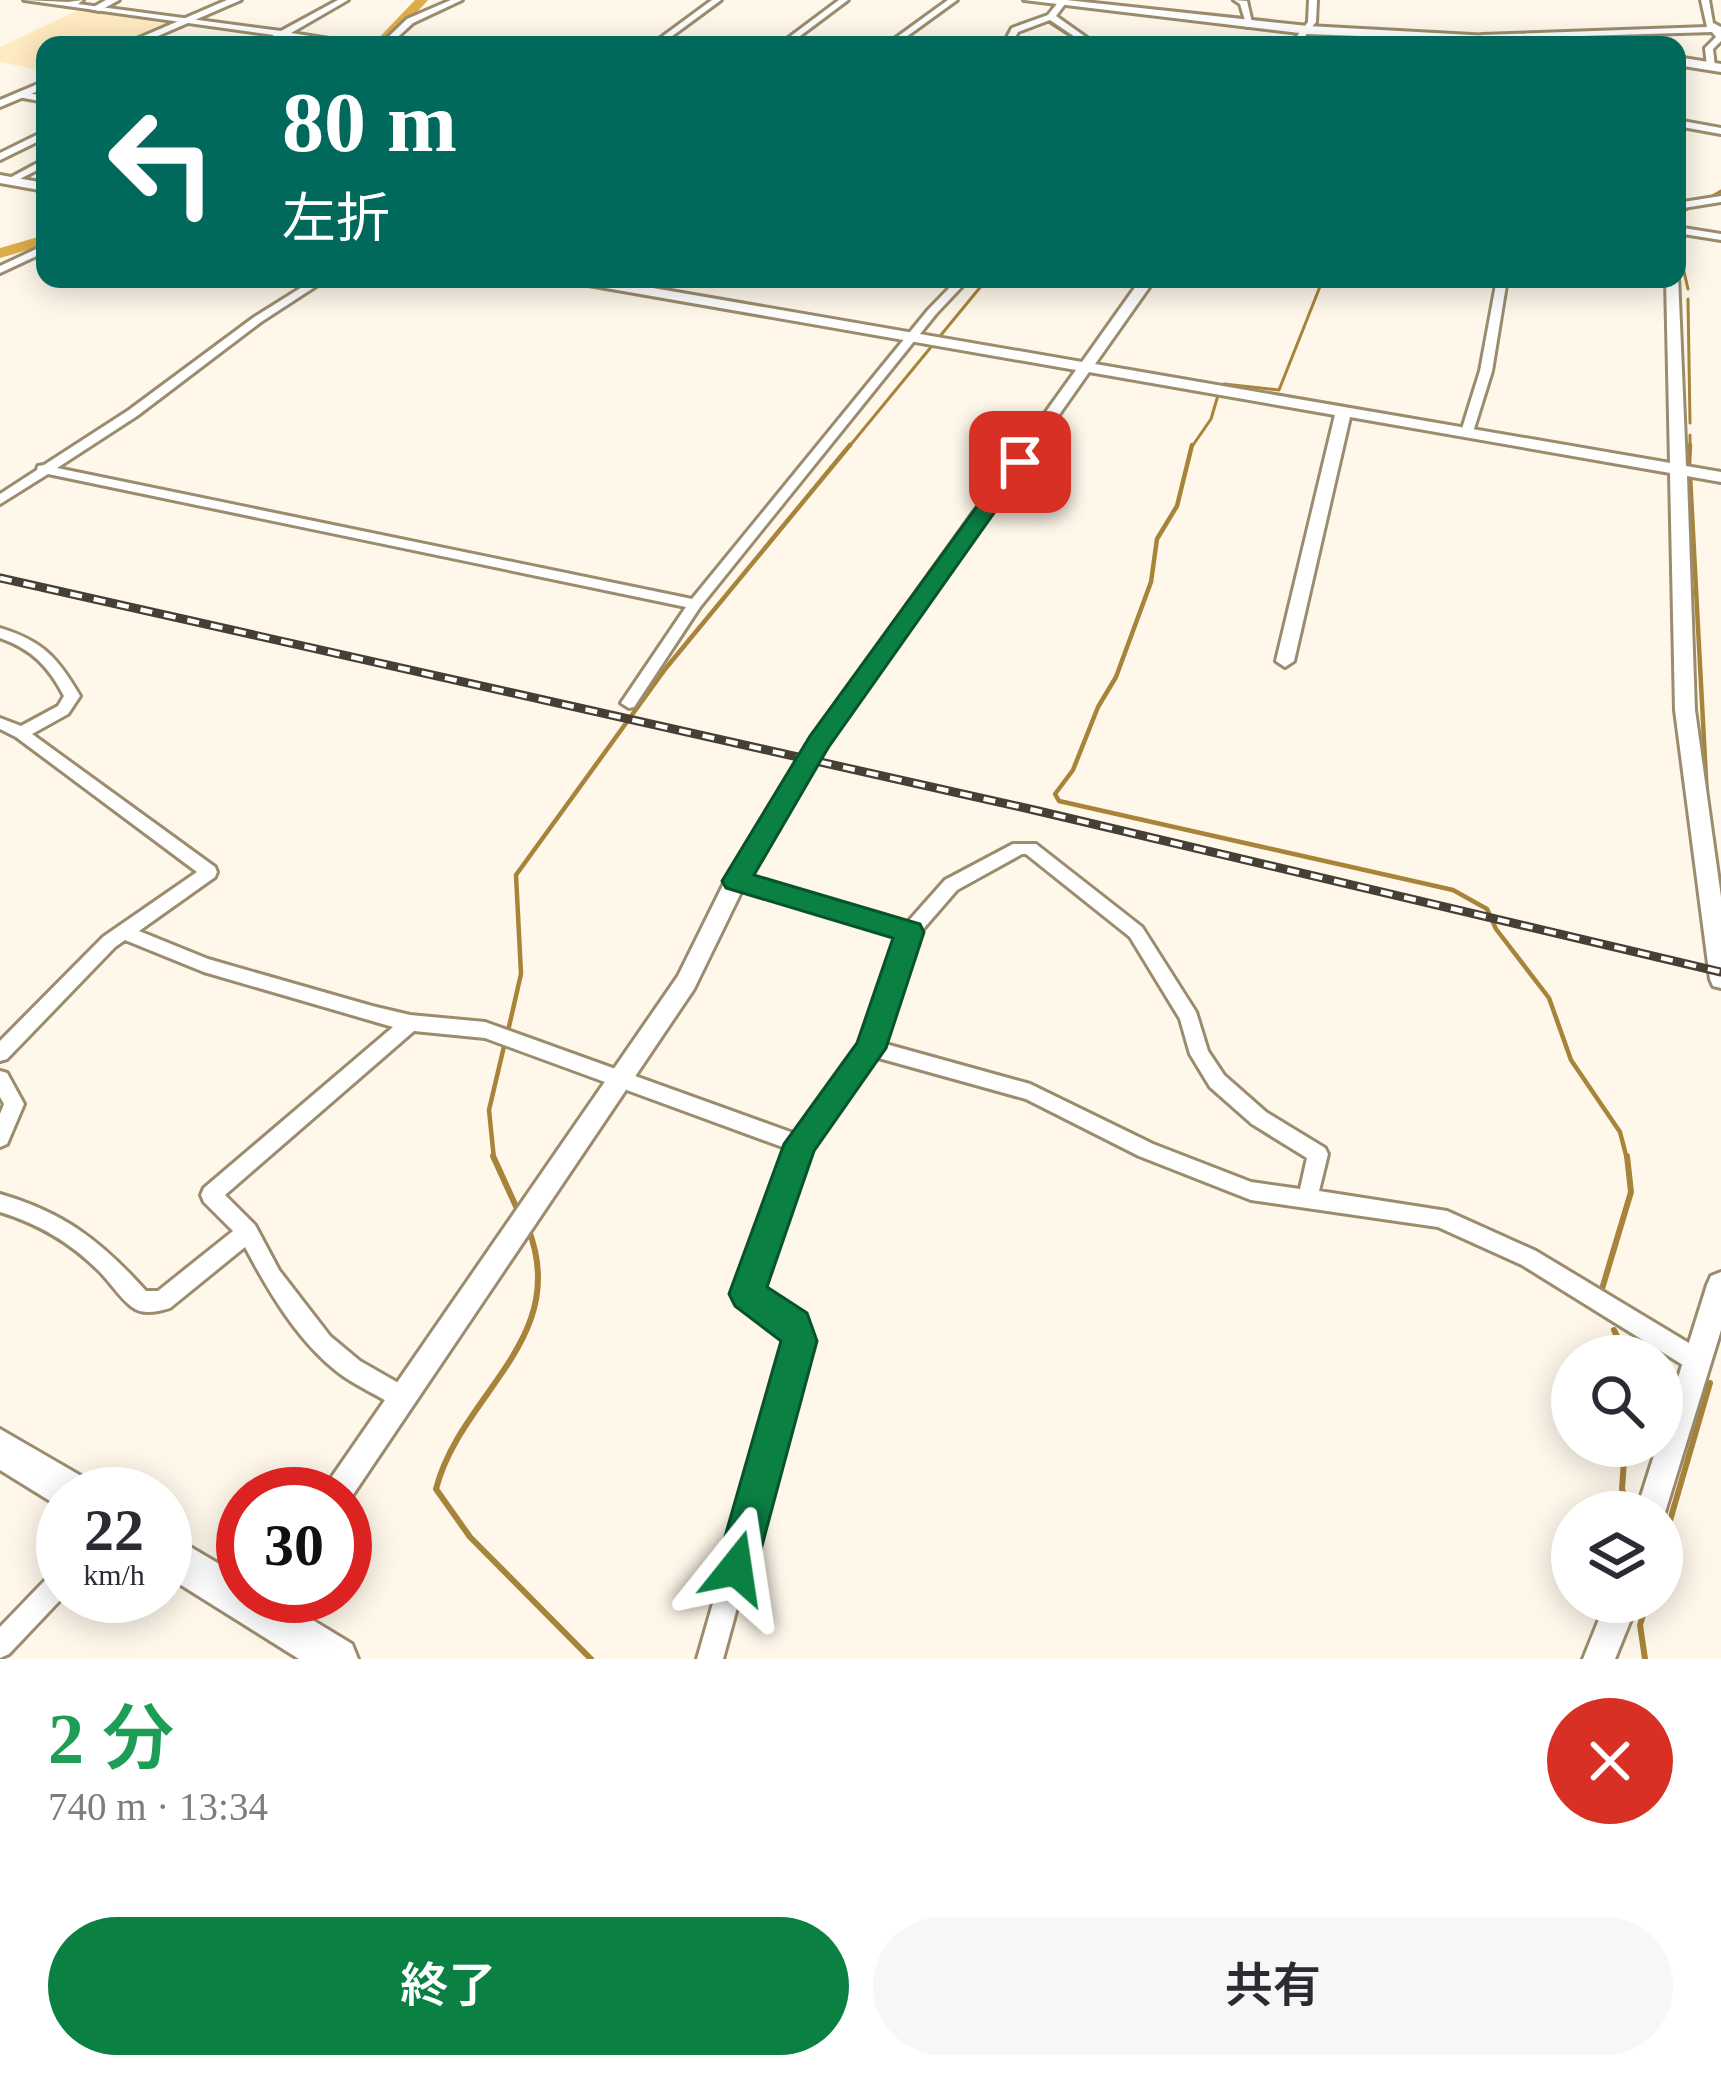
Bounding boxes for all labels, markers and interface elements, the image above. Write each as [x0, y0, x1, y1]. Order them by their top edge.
text: 80 m [282, 76, 457, 169]
icon: left [84, 84, 240, 240]
text: 左折 [282, 189, 390, 249]
pin [969, 411, 1071, 513]
icon: arrive [987, 429, 1053, 495]
map controls [1551, 1335, 1683, 1623]
button: search [1551, 1335, 1683, 1467]
speed limit sign: 30 [216, 1467, 372, 1623]
button: layers [1551, 1491, 1683, 1623]
text: 22 [84, 1497, 144, 1563]
position arrow [673, 1505, 799, 1631]
text: km/h [83, 1558, 145, 1591]
button: close [1547, 1698, 1673, 1824]
text: 2 分 [48, 1699, 174, 1779]
text: 740 m · 13:34 [48, 1785, 268, 1828]
button: 終了 [48, 1917, 849, 2055]
button: 共有 [873, 1917, 1673, 2055]

